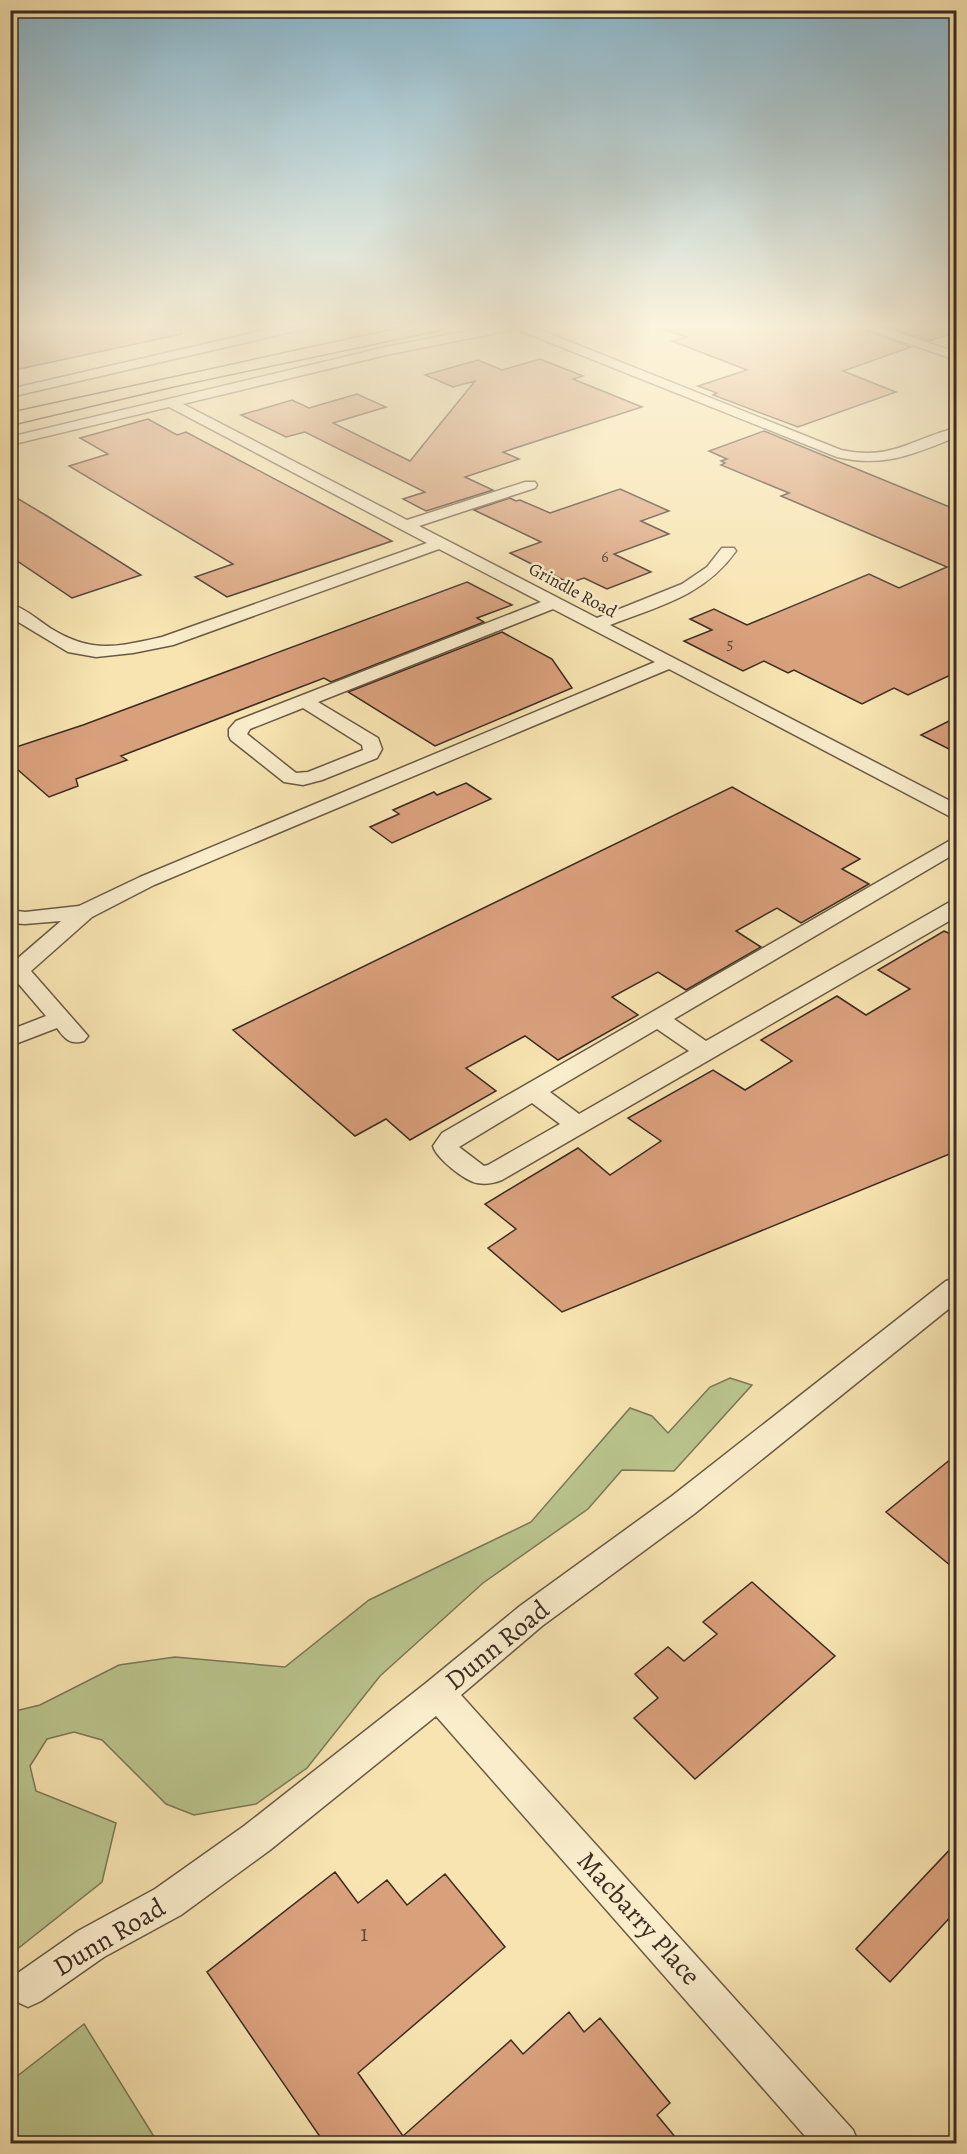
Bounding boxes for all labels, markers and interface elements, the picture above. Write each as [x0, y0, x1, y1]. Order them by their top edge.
house number: 6 [601, 546, 609, 568]
street label: Grindle Road [525, 557, 622, 623]
house number: 5 [727, 633, 734, 655]
street label: Dunn Road [437, 1591, 557, 1698]
street label: Macbarry Place [569, 1843, 709, 1993]
street label: Dunn Road [46, 1889, 172, 1985]
house number: 1 [360, 1917, 368, 1949]

